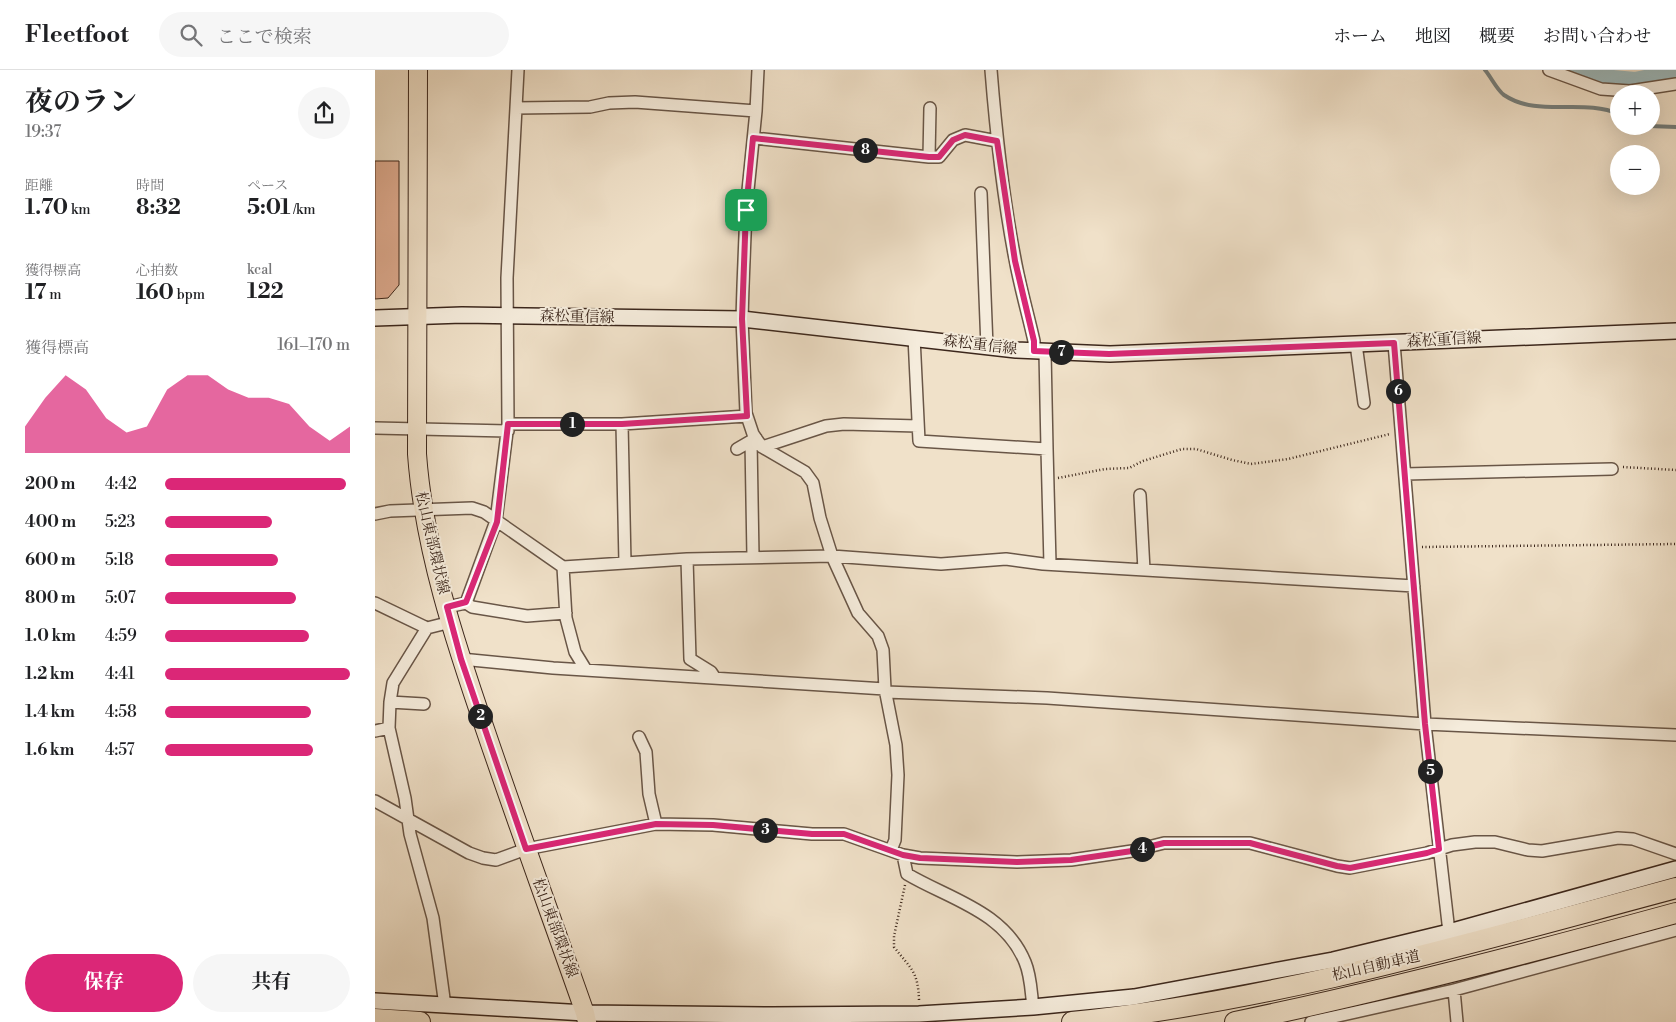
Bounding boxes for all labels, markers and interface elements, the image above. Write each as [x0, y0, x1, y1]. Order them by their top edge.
search box [159, 12, 509, 57]
text: Fleetfoot [25, 20, 129, 50]
icon: search [177, 21, 205, 49]
text: ここで検索 [217, 25, 312, 49]
text: ホーム [1333, 25, 1387, 48]
text: 地図 [1415, 25, 1451, 48]
text: 概要 [1479, 25, 1515, 48]
text: お問い合わせ [1543, 25, 1651, 48]
text: 夜のラン [25, 85, 137, 120]
map controls [1610, 85, 1660, 195]
button: + [1610, 85, 1660, 135]
button: share [298, 87, 350, 139]
text: 19:37 [25, 122, 61, 142]
pin: 8 [853, 138, 877, 162]
text: 8 [861, 141, 870, 159]
button: − [1610, 145, 1660, 195]
text: 距離 [25, 177, 53, 195]
text: 時間 [136, 177, 164, 195]
text: ペース [247, 177, 288, 195]
pin [725, 189, 767, 231]
text: 1.70 [25, 195, 68, 221]
text: 8:32 [136, 195, 181, 221]
text: 5:01 [247, 195, 290, 221]
icon: arrive [732, 196, 760, 224]
text: km [68, 201, 90, 219]
text: /km [290, 201, 316, 219]
text: kcal [247, 261, 272, 279]
text: 獲得標高 [25, 262, 81, 280]
text: 心拍数 [136, 262, 178, 280]
text: 122 [247, 279, 284, 305]
text: 17 [25, 280, 46, 306]
text: 160 [136, 280, 174, 306]
text: m [46, 286, 61, 304]
text: bpm [174, 286, 205, 304]
street label: 森松重信線 [539, 307, 615, 327]
street label: 森松重信線 [1406, 329, 1482, 351]
street label: 森松重信線 [942, 331, 1018, 359]
text: 161–170 m [277, 335, 350, 355]
text: 獲得標高 [25, 338, 89, 358]
pin: 7 [1049, 340, 1073, 364]
text: 7 [1057, 343, 1066, 361]
pin: 6 [1385, 378, 1411, 404]
text: 6 [1394, 382, 1403, 400]
pin: 1 [559, 412, 585, 436]
text: 1 [569, 415, 576, 433]
text: 200 m [25, 474, 75, 494]
text: 4:42 [105, 474, 137, 494]
street label: 松山東部環状線 [411, 490, 453, 596]
text: 400 m [25, 512, 76, 532]
text: 5:23 [105, 512, 135, 532]
text: 600 m [25, 550, 75, 570]
text: 5:18 [105, 550, 134, 570]
text: 800 m [25, 588, 76, 608]
text: 5:07 [105, 588, 136, 608]
text: 1.0 km [25, 626, 76, 646]
text: 4:59 [105, 626, 137, 646]
text: 1.2 km [25, 664, 74, 684]
text: 4:41 [105, 664, 135, 684]
text: 1.4 km [25, 702, 75, 722]
text: 4:58 [105, 702, 137, 722]
pin: 2 [467, 704, 493, 728]
text: 2 [476, 707, 485, 725]
text: 1.6 km [25, 740, 74, 760]
text: 4:57 [105, 740, 134, 760]
pin: 5 [1417, 758, 1443, 784]
text: 5 [1426, 762, 1435, 780]
pin: 3 [753, 818, 777, 842]
text: 3 [761, 821, 770, 839]
pin: 4 [1129, 836, 1155, 862]
text: 4 [1138, 840, 1147, 858]
street label: 松山東部環状線 [528, 875, 582, 981]
street label: 松山自動車道 [1330, 947, 1422, 985]
button: 保存 [25, 954, 183, 1012]
button: 共有 [193, 954, 350, 1012]

